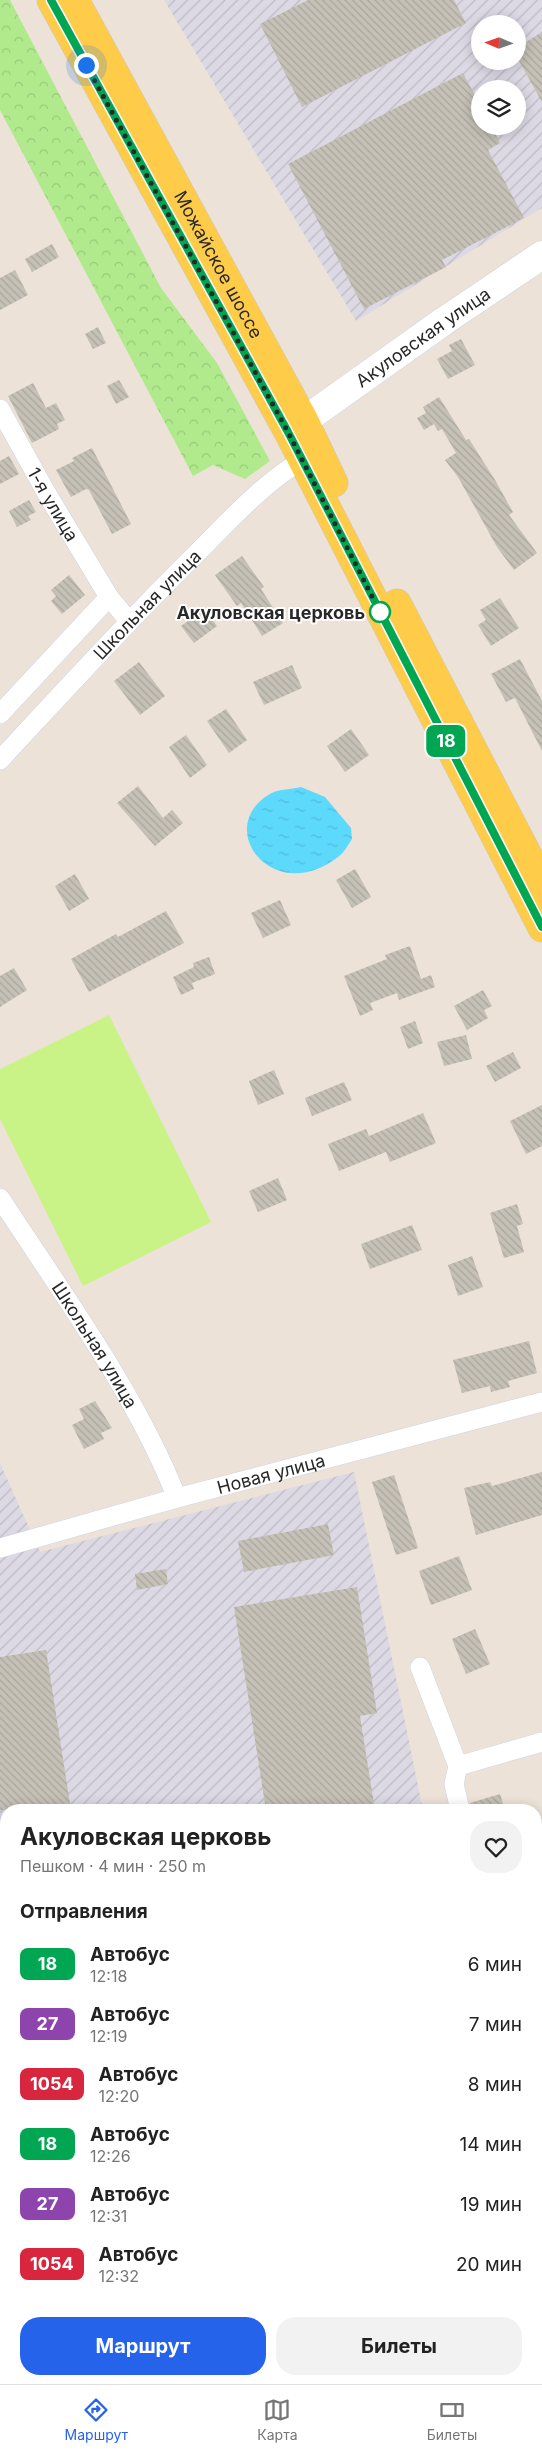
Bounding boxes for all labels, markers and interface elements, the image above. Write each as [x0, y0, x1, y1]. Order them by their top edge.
north arrow [471, 15, 526, 70]
map controls [471, 15, 526, 135]
your location [74, 53, 99, 78]
button: layers [471, 80, 526, 135]
street label: Можайское шоссе [170, 187, 268, 342]
street label: Акуловская улица [351, 283, 494, 391]
street label: 1-я улица [24, 463, 83, 545]
street label: Школьная улица [89, 545, 205, 664]
marker: Акуловская церковь [369, 601, 391, 623]
place label: Акуловская церковь [176, 602, 365, 623]
line badge: 18 [424, 725, 468, 757]
text: 18 [436, 730, 456, 751]
street label: Школьная улица [48, 1278, 142, 1412]
street label: Новая улица [215, 1449, 327, 1498]
button: heart [470, 1821, 522, 1873]
text: Акуловская церковь [20, 1822, 271, 1851]
text: Пешком · 4 мин · 250 m [20, 1856, 206, 1876]
text: Отправления [20, 1900, 148, 1923]
text: Автобус [90, 1943, 170, 1966]
text: 18 [38, 1953, 57, 1974]
text: 6 мин [468, 1953, 522, 1976]
text: 12:18 [90, 1966, 127, 1986]
text: Автобус [90, 2003, 170, 2026]
text: 27 [37, 2013, 58, 2034]
text: 7 мин [469, 2013, 522, 2036]
text: 12:19 [90, 2026, 127, 2046]
text: Автобус [99, 2063, 178, 2086]
text: 1054 [30, 2073, 74, 2094]
text: 8 мин [468, 2073, 522, 2096]
text: 12:20 [99, 2086, 139, 2106]
text: Автобус [90, 2123, 170, 2146]
text: 18 [38, 2133, 57, 2154]
text: 14 мин [460, 2133, 522, 2156]
text: 12:26 [90, 2146, 131, 2166]
text: Автобус [90, 2183, 170, 2206]
text: 27 [37, 2193, 58, 2214]
text: 19 мин [460, 2193, 522, 2216]
text: 12:31 [90, 2206, 127, 2226]
text: Автобус [99, 2243, 178, 2266]
text: 1054 [30, 2253, 74, 2274]
text: 20 мин [456, 2253, 522, 2276]
text: 12:32 [99, 2266, 139, 2286]
button: Маршрут [20, 2317, 266, 2375]
button: Билеты [276, 2317, 522, 2375]
tab: Маршрут [65, 2396, 128, 2443]
tab: Карта [257, 2396, 298, 2443]
tab: Билеты [427, 2396, 477, 2443]

